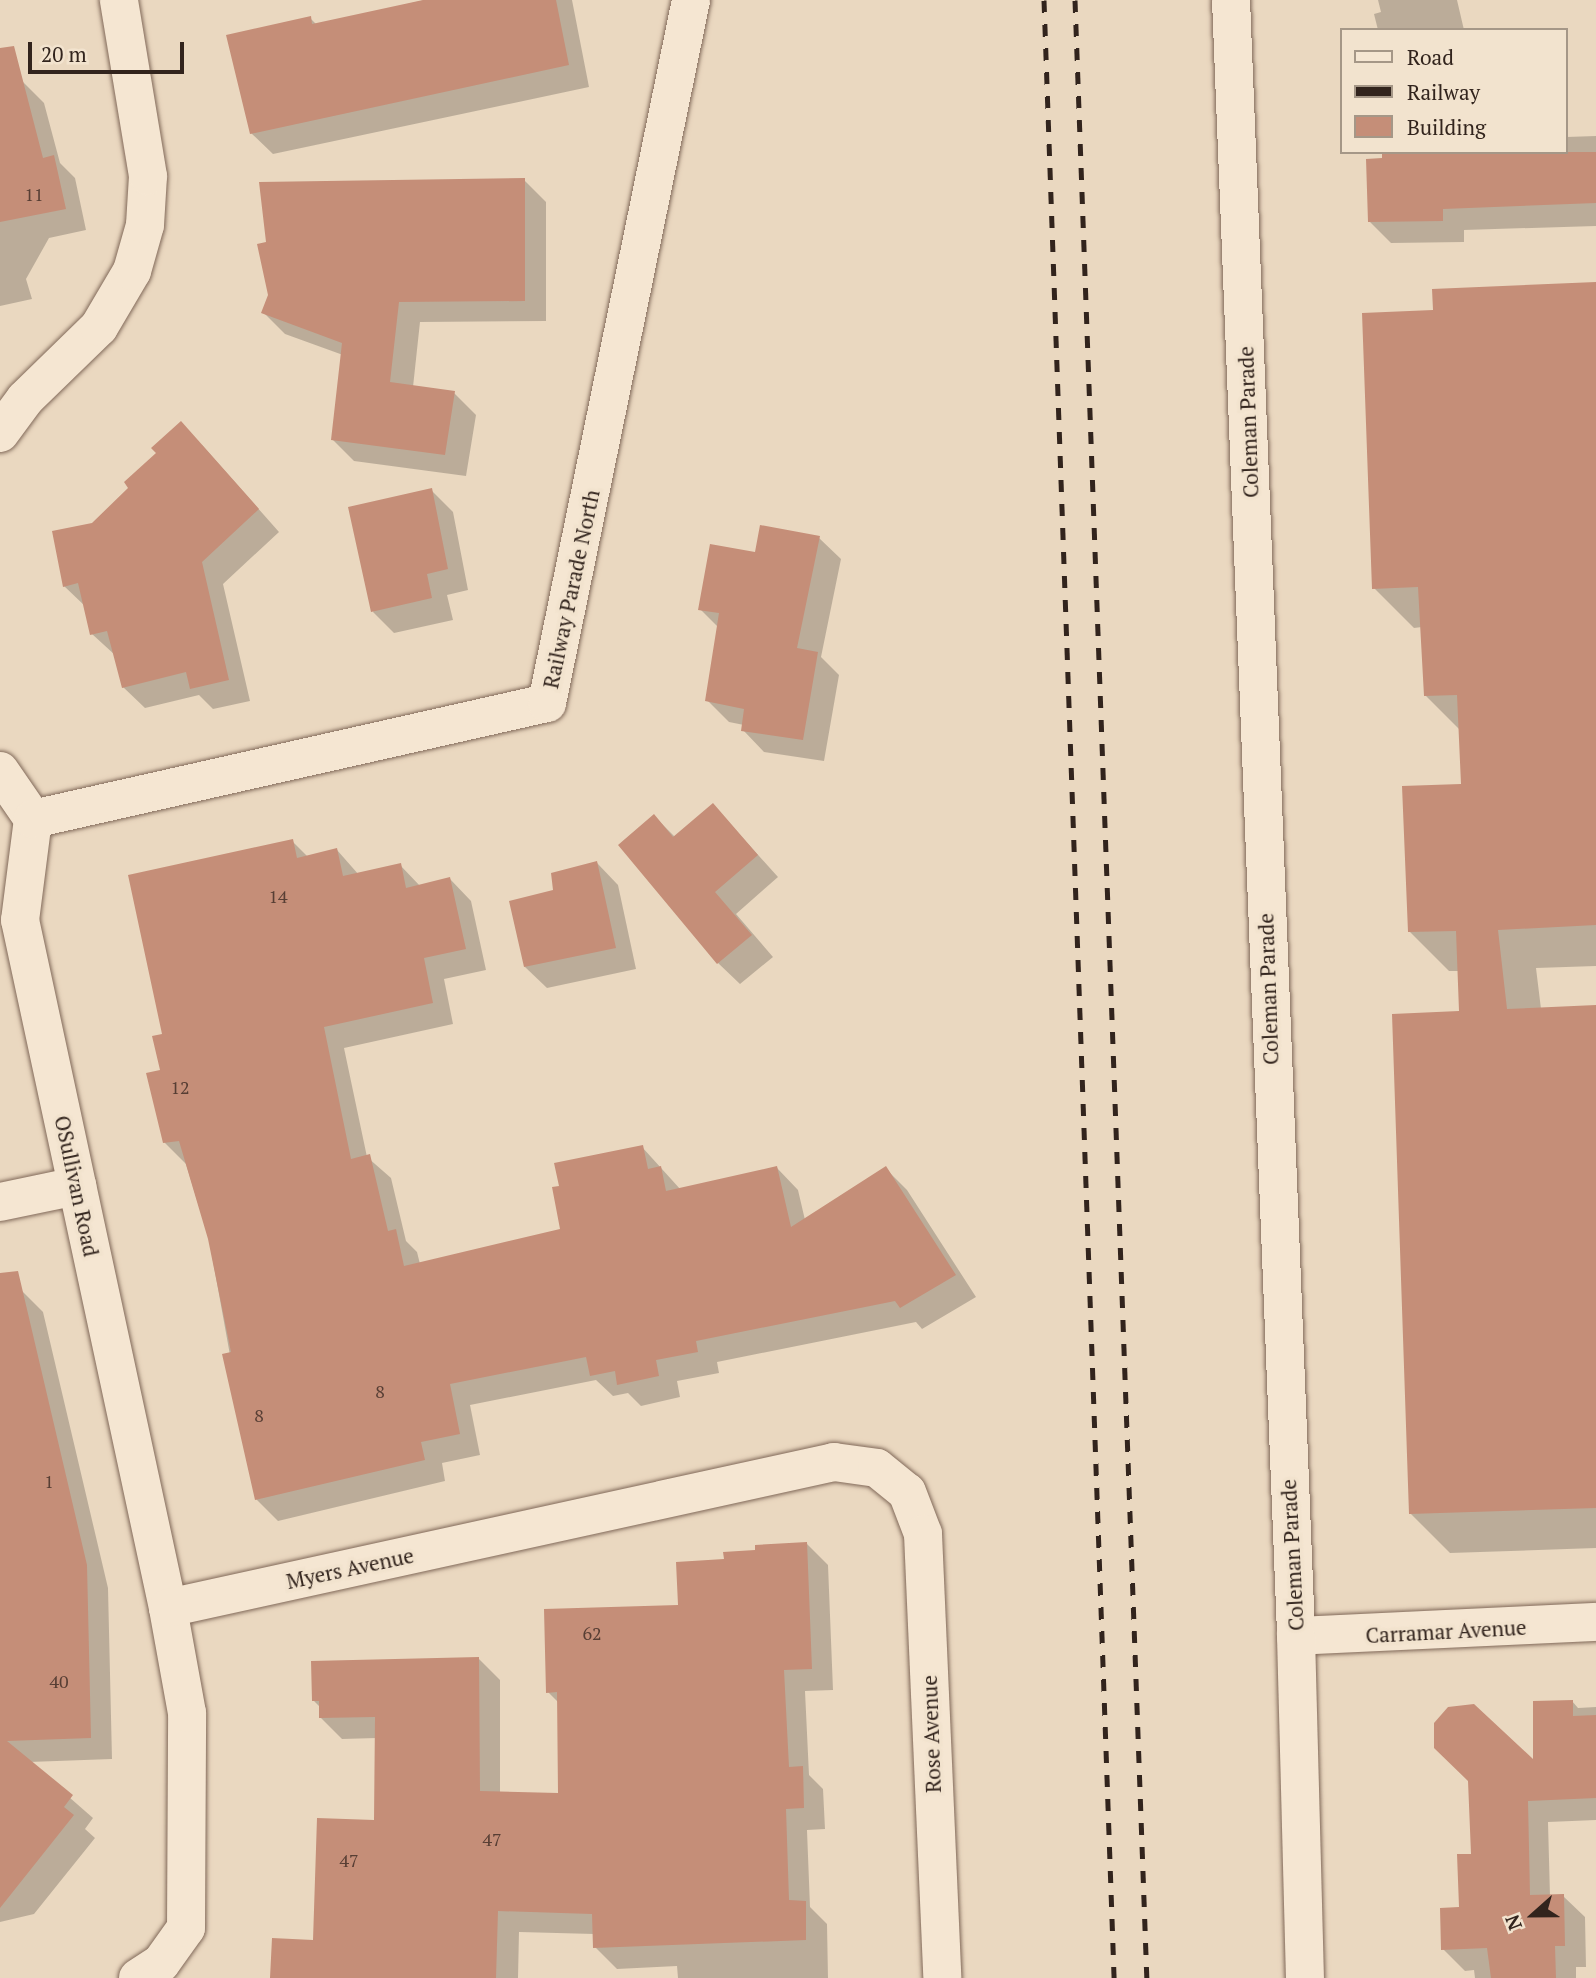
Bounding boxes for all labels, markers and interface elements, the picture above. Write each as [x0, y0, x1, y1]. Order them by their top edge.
scale bar [32, 28, 187, 72]
legend [1340, 28, 1568, 154]
text: 20 m [41, 40, 87, 68]
text: Road [1407, 43, 1454, 71]
text: Railway [1407, 78, 1480, 106]
text: Building [1407, 113, 1486, 141]
house number: 11 [24, 183, 44, 205]
street label: Coleman Parade [1233, 346, 1263, 498]
street label: Railway Parade North [538, 487, 604, 691]
house number: 14 [268, 885, 288, 907]
street label: Coleman Parade [1253, 913, 1283, 1065]
house number: 12 [170, 1076, 190, 1098]
street label: OSullivan Road [50, 1113, 104, 1259]
house number: 8 [375, 1380, 385, 1402]
house number: 8 [254, 1404, 264, 1426]
house number: 1 [44, 1470, 54, 1492]
street label: Coleman Parade [1275, 1479, 1309, 1631]
street label: Myers Avenue [284, 1542, 416, 1594]
street label: Carramar Avenue [1365, 1614, 1527, 1648]
house number: 62 [582, 1622, 602, 1644]
house number: 40 [49, 1670, 69, 1692]
street label: Rose Avenue [916, 1675, 946, 1793]
house number: 47 [482, 1828, 502, 1850]
house number: 47 [339, 1849, 359, 1871]
north arrow [1498, 1880, 1568, 1950]
text: N [1499, 1912, 1527, 1934]

